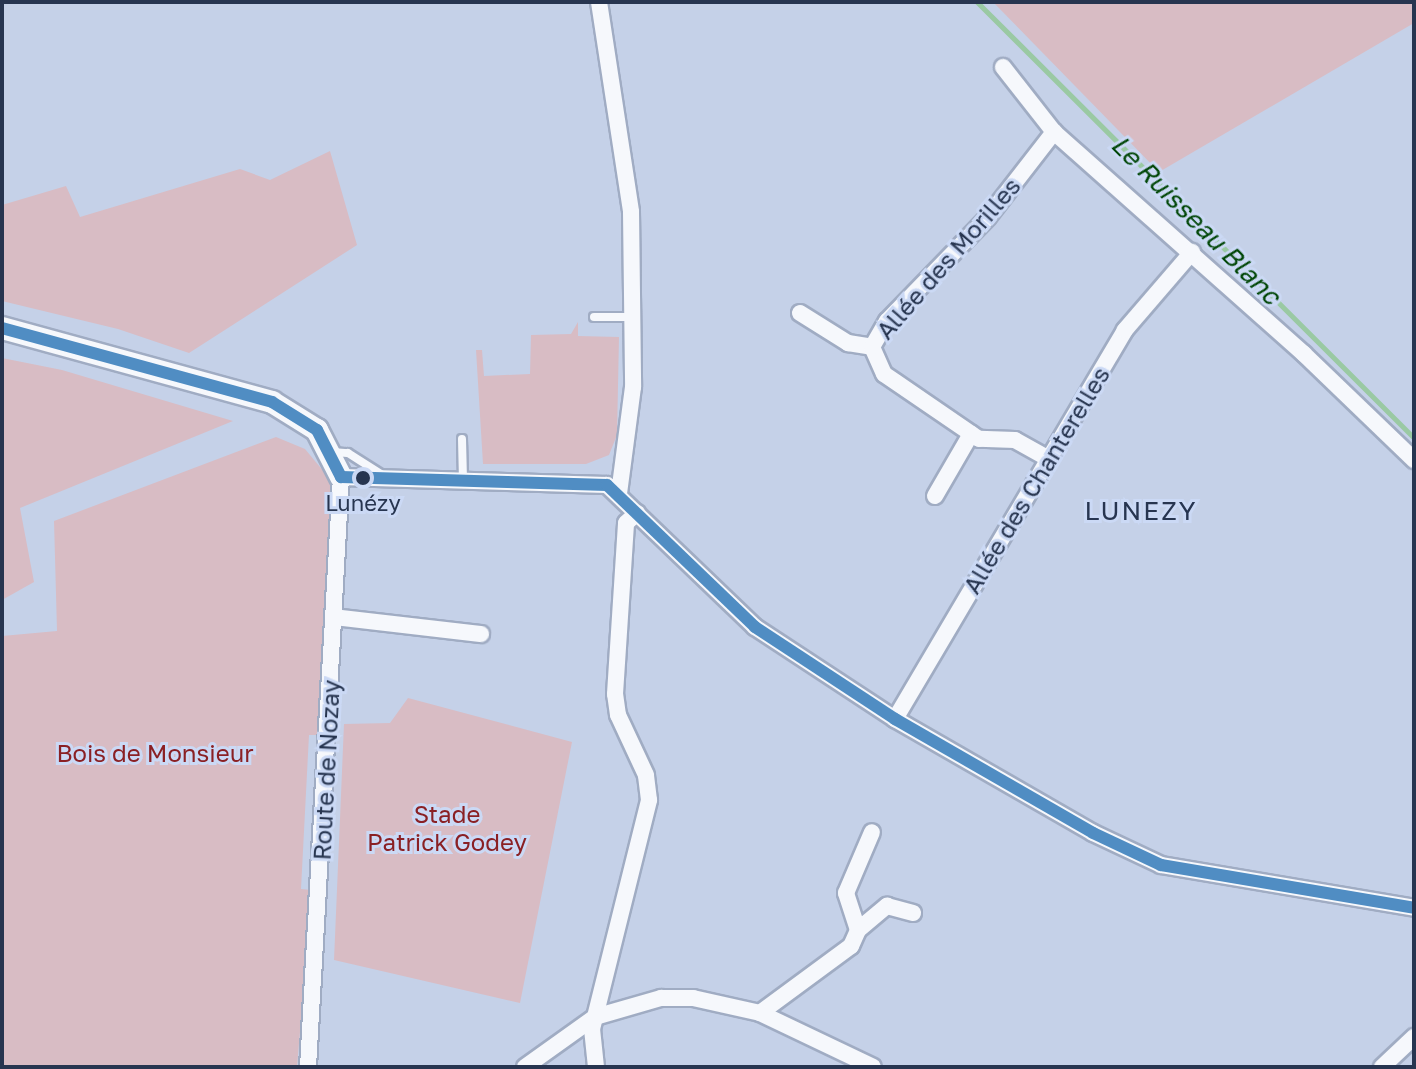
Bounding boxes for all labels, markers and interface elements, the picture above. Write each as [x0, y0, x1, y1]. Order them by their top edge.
water label: Le Ruisseau Blanc [1105, 129, 1287, 311]
street label: Allée des Morilles [870, 171, 1026, 345]
street label: Allée des Chanterelles [957, 361, 1115, 599]
marker: Lunézy [355, 470, 371, 486]
place label: Lunézy [325, 490, 401, 516]
district label: LUNEZY [1085, 495, 1197, 527]
street label: Route de Nozay [307, 679, 345, 861]
park label: Bois de Monsieur [56, 739, 254, 767]
park label: Stade Patrick Godey [367, 800, 527, 856]

